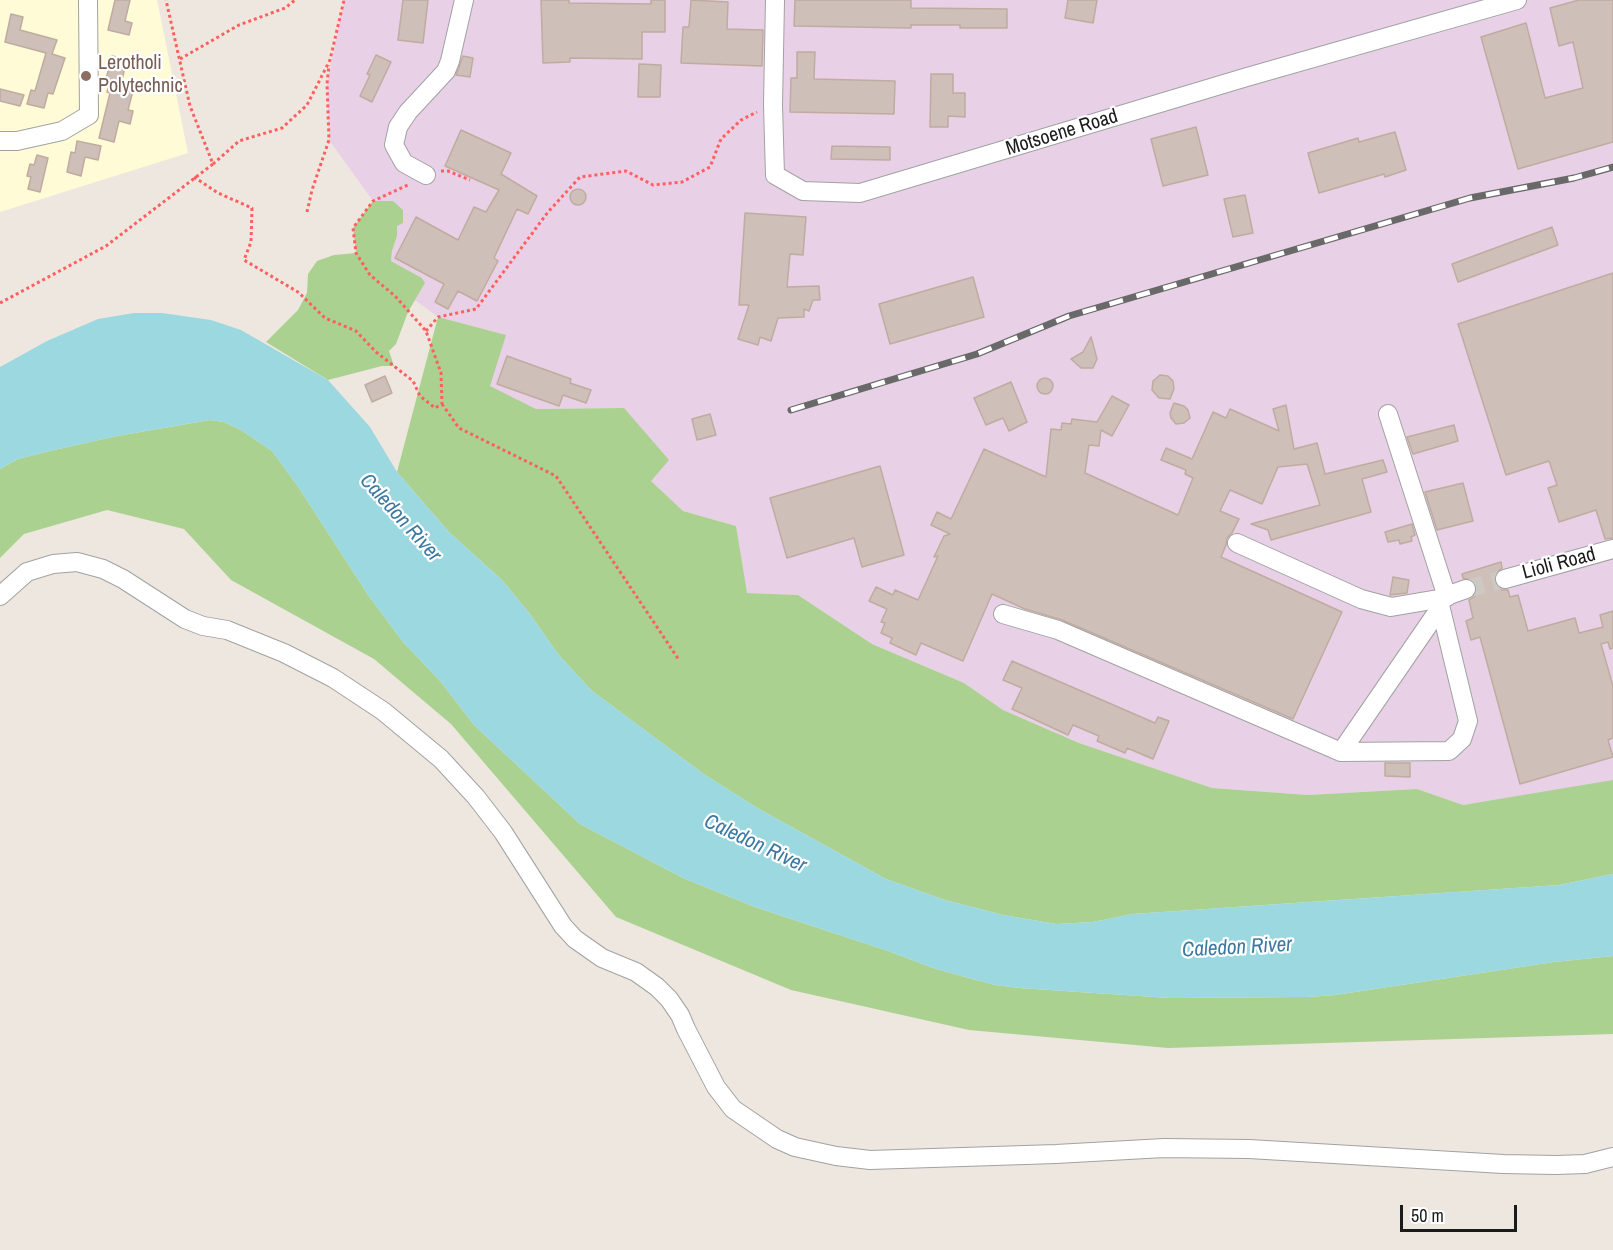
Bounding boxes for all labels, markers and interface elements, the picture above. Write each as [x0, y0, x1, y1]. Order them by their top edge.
place label: Lerotholi Polytechnic [98, 52, 183, 99]
marker: Lerotholi Polytechnic [79, 69, 93, 83]
street label: Motsoene Road [1003, 105, 1121, 161]
water label: Caledon River [354, 469, 446, 567]
street label: Lioli Road [1520, 543, 1598, 585]
water label: Caledon River [700, 809, 810, 879]
water label: Caledon River [1181, 933, 1293, 963]
scale bar [1403, 1193, 1520, 1231]
text: 50 m [1411, 1203, 1444, 1228]

